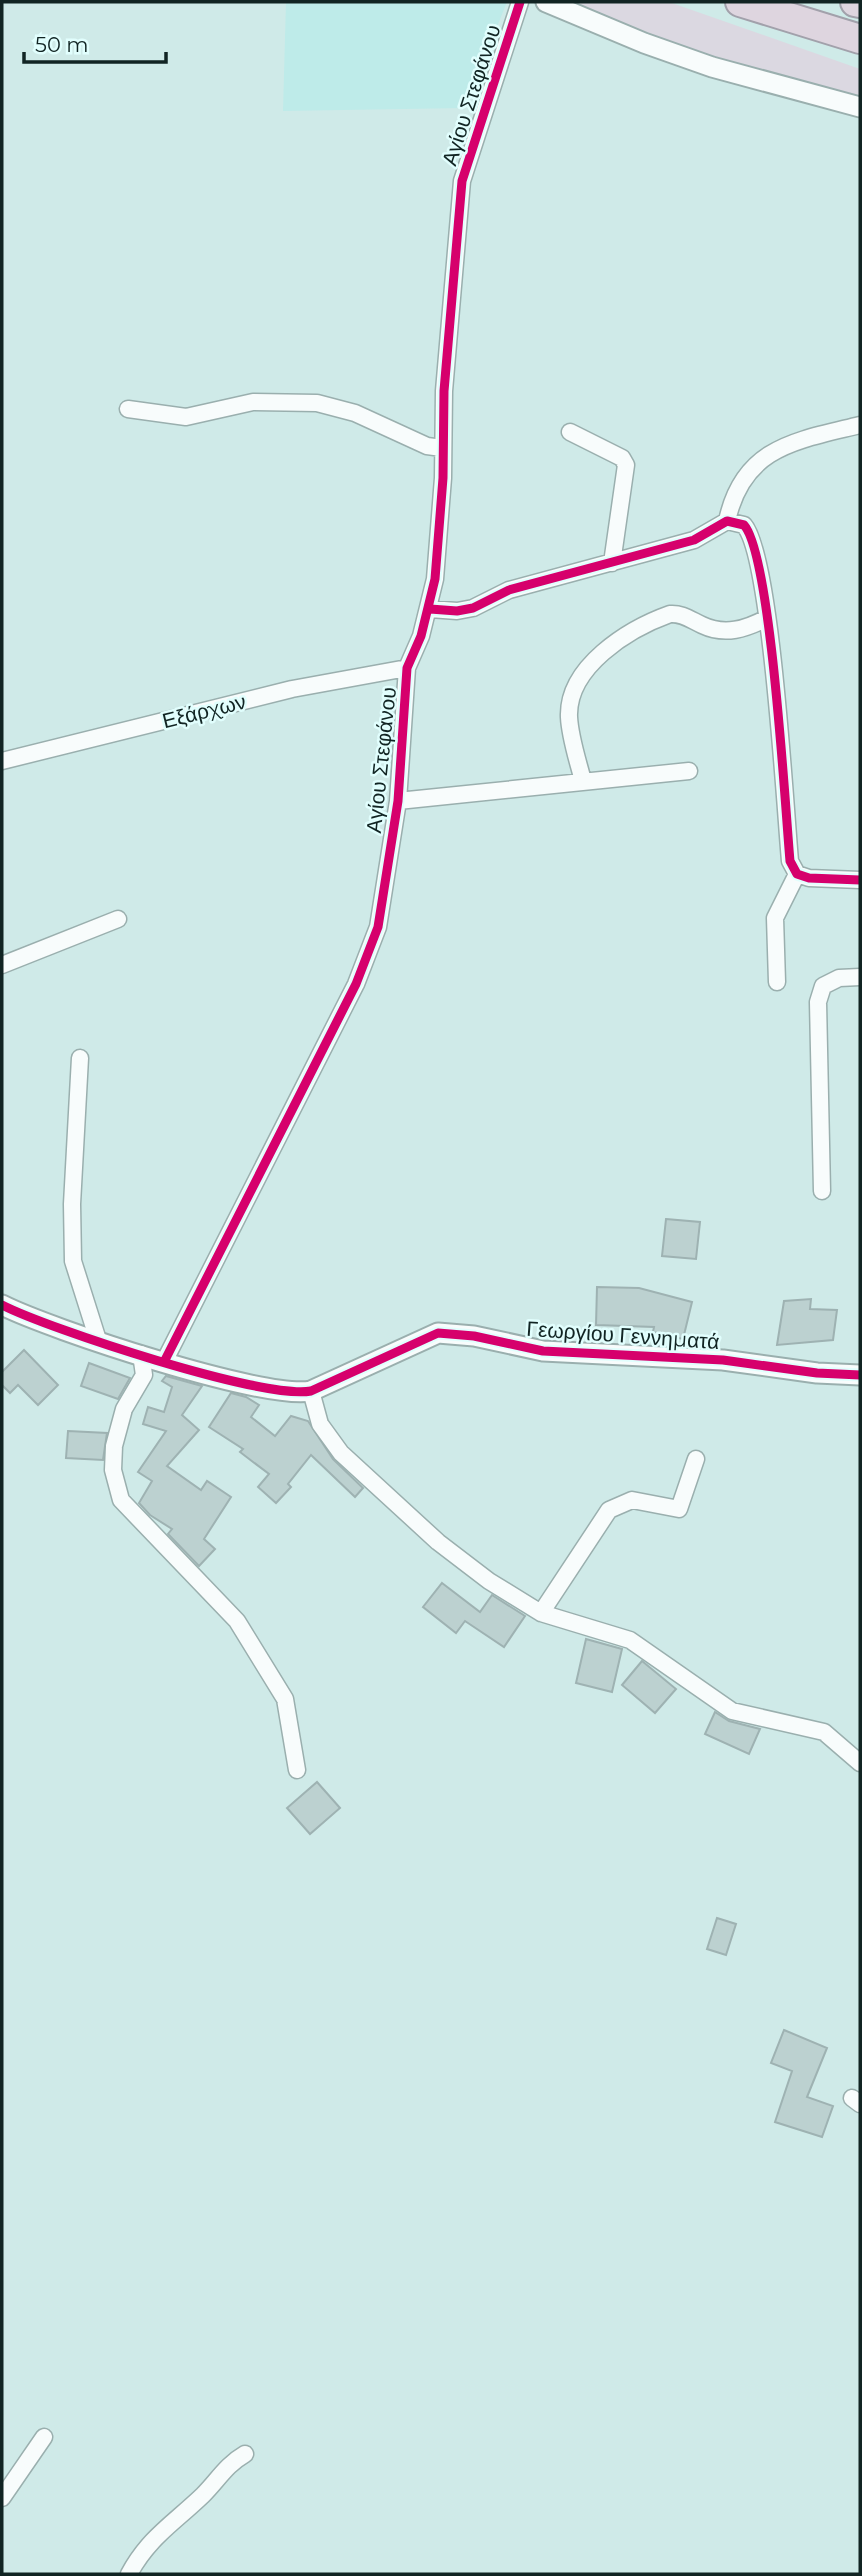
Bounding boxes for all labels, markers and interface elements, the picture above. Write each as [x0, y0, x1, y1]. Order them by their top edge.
scale bar [24, 21, 166, 65]
street label: Αγίου Στεφάνου [436, 21, 506, 169]
text: 50 m [35, 32, 89, 57]
street label: Αγίου Στεφάνου [361, 686, 401, 834]
street label: Εξάρχων [160, 689, 248, 733]
street label: Γεωργίου Γεννηματά [526, 1316, 720, 1354]

